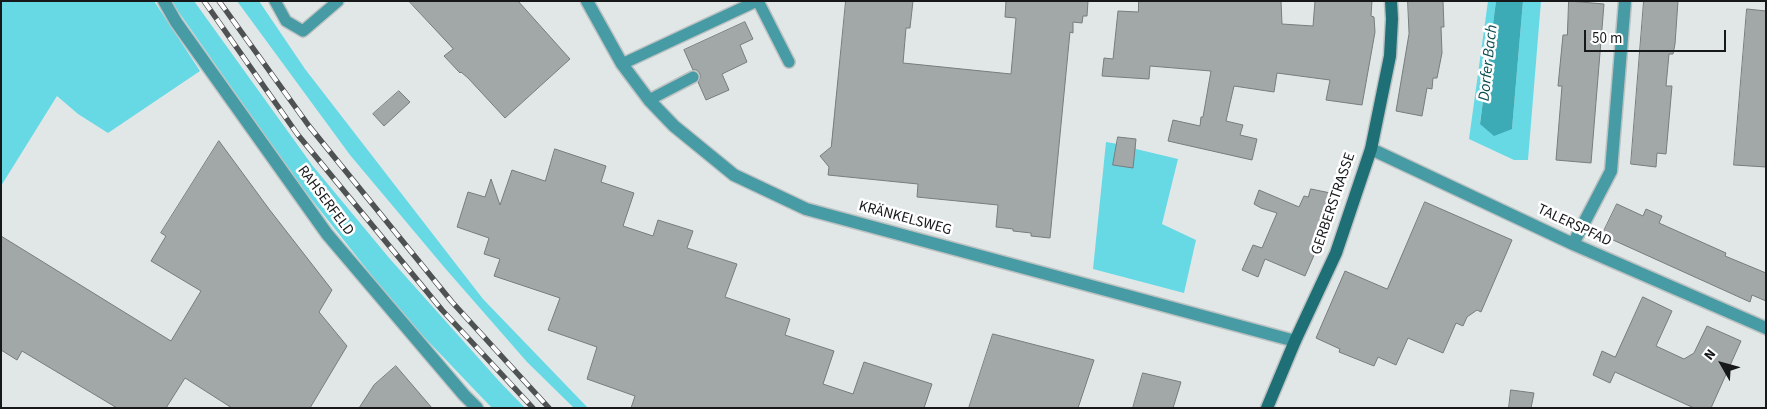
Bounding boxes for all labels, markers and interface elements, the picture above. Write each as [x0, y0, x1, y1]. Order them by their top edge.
scale bar [1587, 20, 1730, 52]
water label: Dorfer Bach [1475, 24, 1503, 102]
text: 50 m [1592, 28, 1622, 49]
street label: GERBERSTRASSE [1308, 151, 1360, 257]
street label: RAHSERFELD [293, 163, 357, 239]
street label: KRÄNKELSWEG [857, 198, 953, 240]
street label: TALERSPFAD [1534, 201, 1614, 251]
north arrow [1697, 339, 1747, 389]
text: N [1699, 345, 1721, 365]

